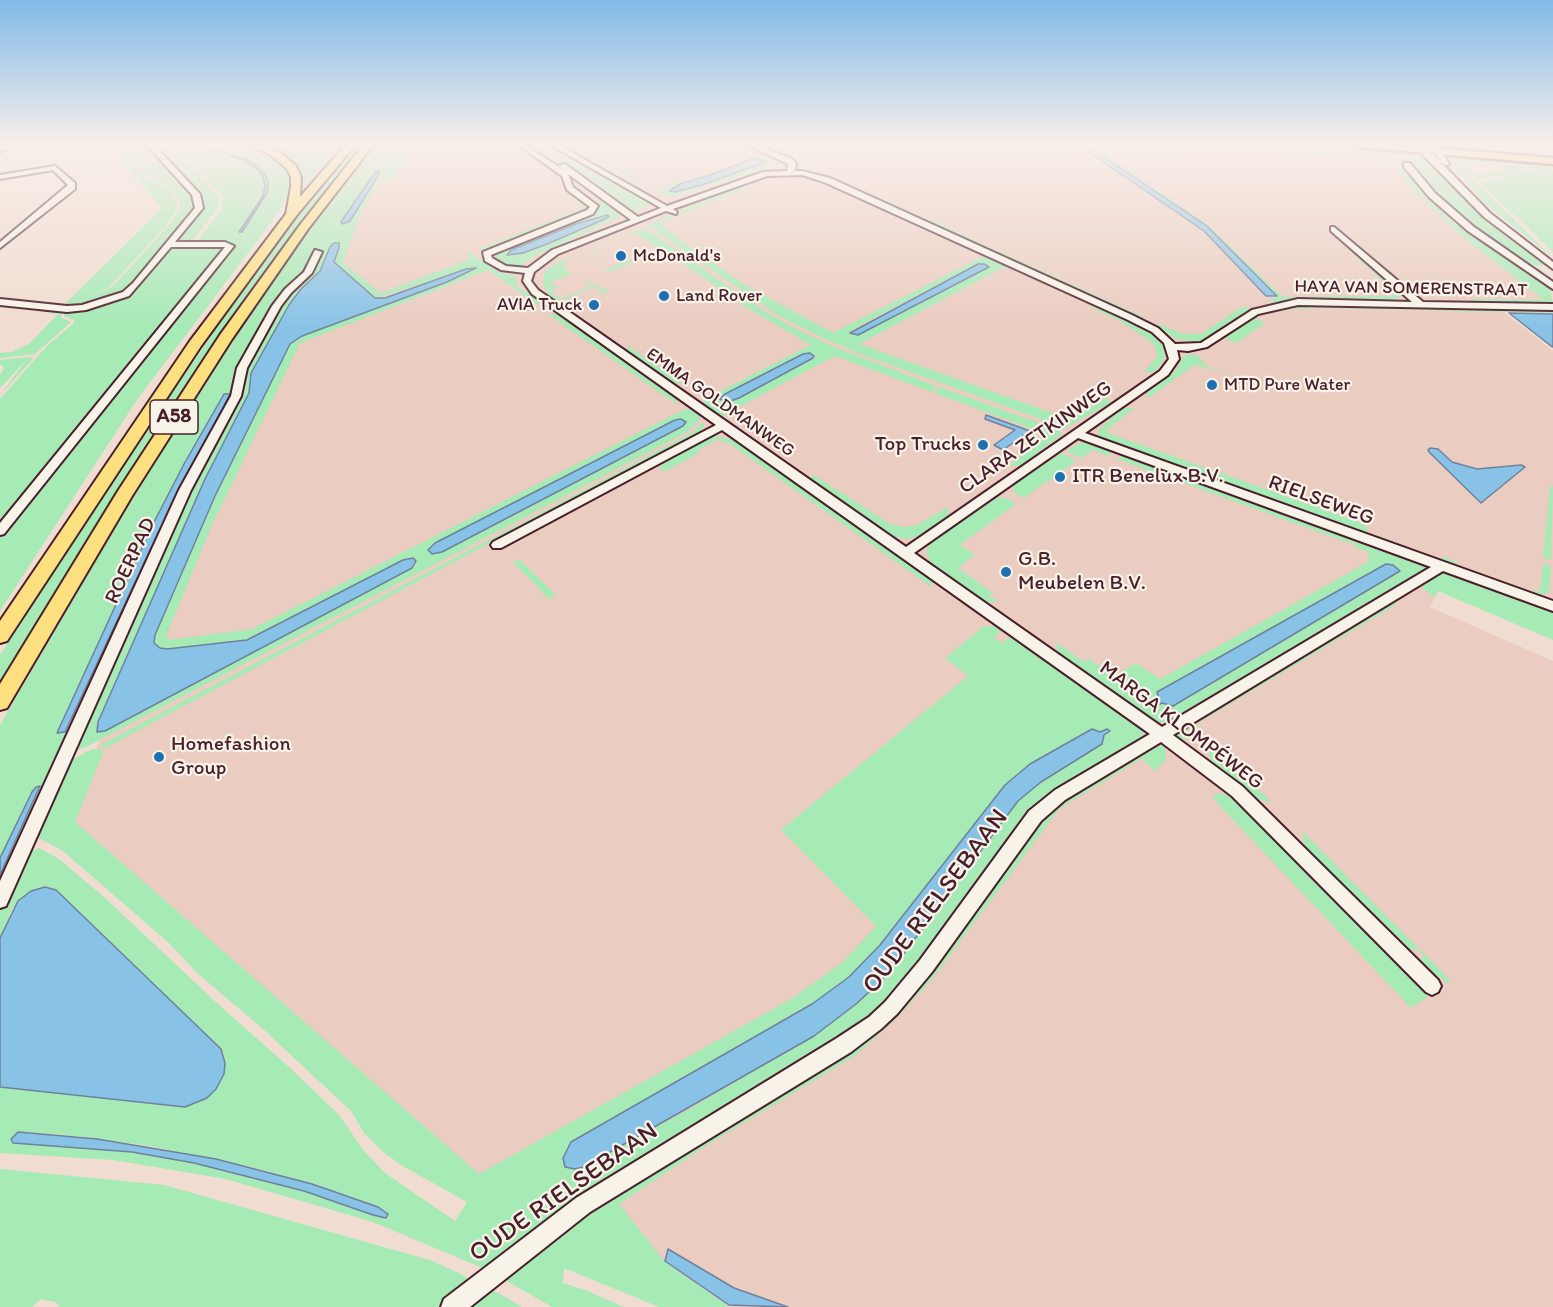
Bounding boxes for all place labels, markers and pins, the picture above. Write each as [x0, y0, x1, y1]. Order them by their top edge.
place label: McDonald's [633, 245, 721, 267]
marker: McDonald's [614, 249, 628, 263]
place label: Land Rover [676, 285, 762, 307]
marker: Land Rover [657, 289, 671, 303]
place label: AVIA Truck [497, 294, 582, 316]
marker: AVIA Truck [587, 298, 601, 312]
place label: MTD Pure Water [1224, 374, 1350, 396]
marker: MTD Pure Water [1205, 378, 1219, 392]
place label: Top Trucks [875, 432, 971, 458]
marker: Top Trucks [976, 438, 990, 452]
place label: ITR Benelux B.V. [1072, 464, 1224, 490]
marker: ITR Benelux B.V. [1053, 470, 1067, 484]
place label: G.B. Meubelen B.V. [1018, 547, 1146, 597]
marker: G.B. Meubelen B.V. [999, 565, 1013, 579]
place label: Homefashion Group [171, 732, 291, 782]
marker: Homefashion Group [152, 750, 166, 764]

